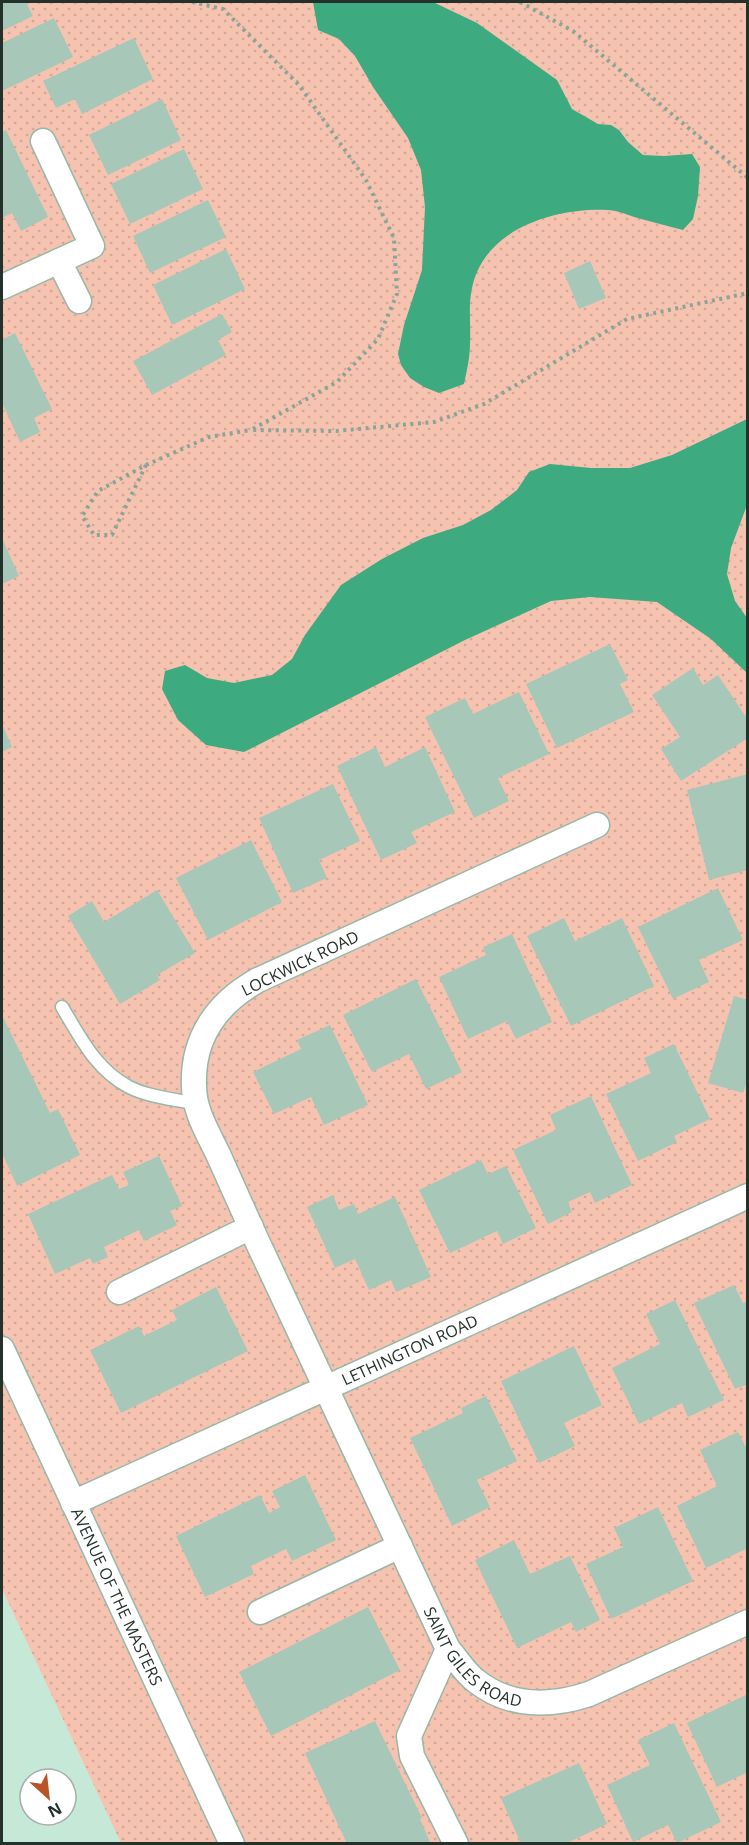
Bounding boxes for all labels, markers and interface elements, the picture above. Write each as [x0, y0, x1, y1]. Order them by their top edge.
street label: LOCKWICK ROAD [238, 925, 362, 1001]
street label: LETHINGTON ROAD [338, 1309, 482, 1390]
street label: AVENUE OF THE MASTERS [66, 1504, 168, 1689]
street label: SAINT GILES ROAD [419, 1603, 524, 1712]
north arrow [18, 1767, 78, 1827]
text: N [44, 1798, 66, 1823]

